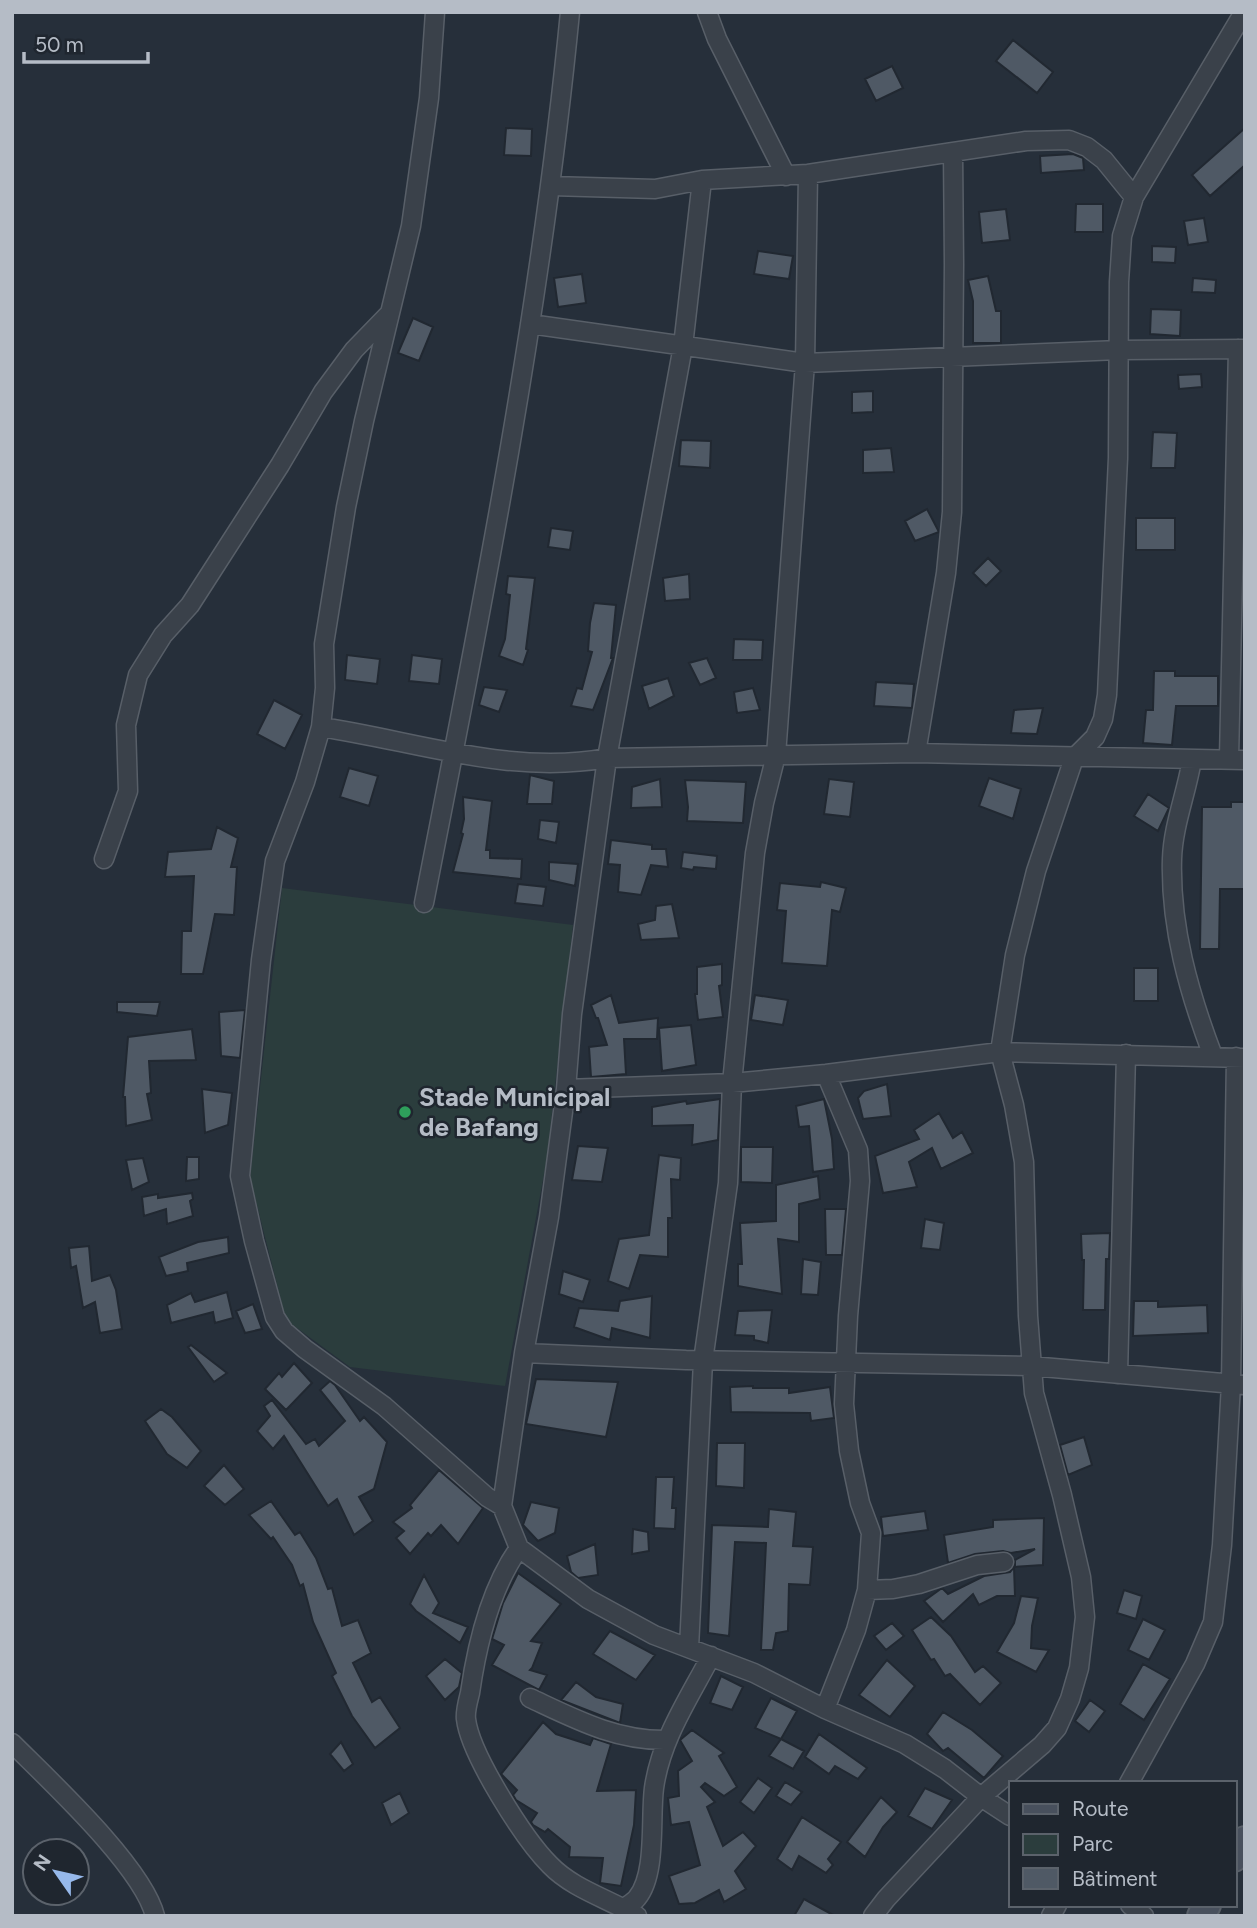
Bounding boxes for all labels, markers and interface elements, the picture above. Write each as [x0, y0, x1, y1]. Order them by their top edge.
scale bar [24, 21, 149, 65]
text: 50 m [35, 32, 84, 57]
place label: Stade Municipal de Bafang [419, 1081, 610, 1143]
marker: Stade Municipal de Bafang [397, 1104, 413, 1120]
legend [1009, 1781, 1236, 1907]
text: Route [1072, 1796, 1128, 1821]
text: Parc [1072, 1831, 1113, 1856]
north arrow [21, 1837, 91, 1907]
text: N [29, 1850, 56, 1875]
text: Bâtiment [1072, 1866, 1157, 1891]

